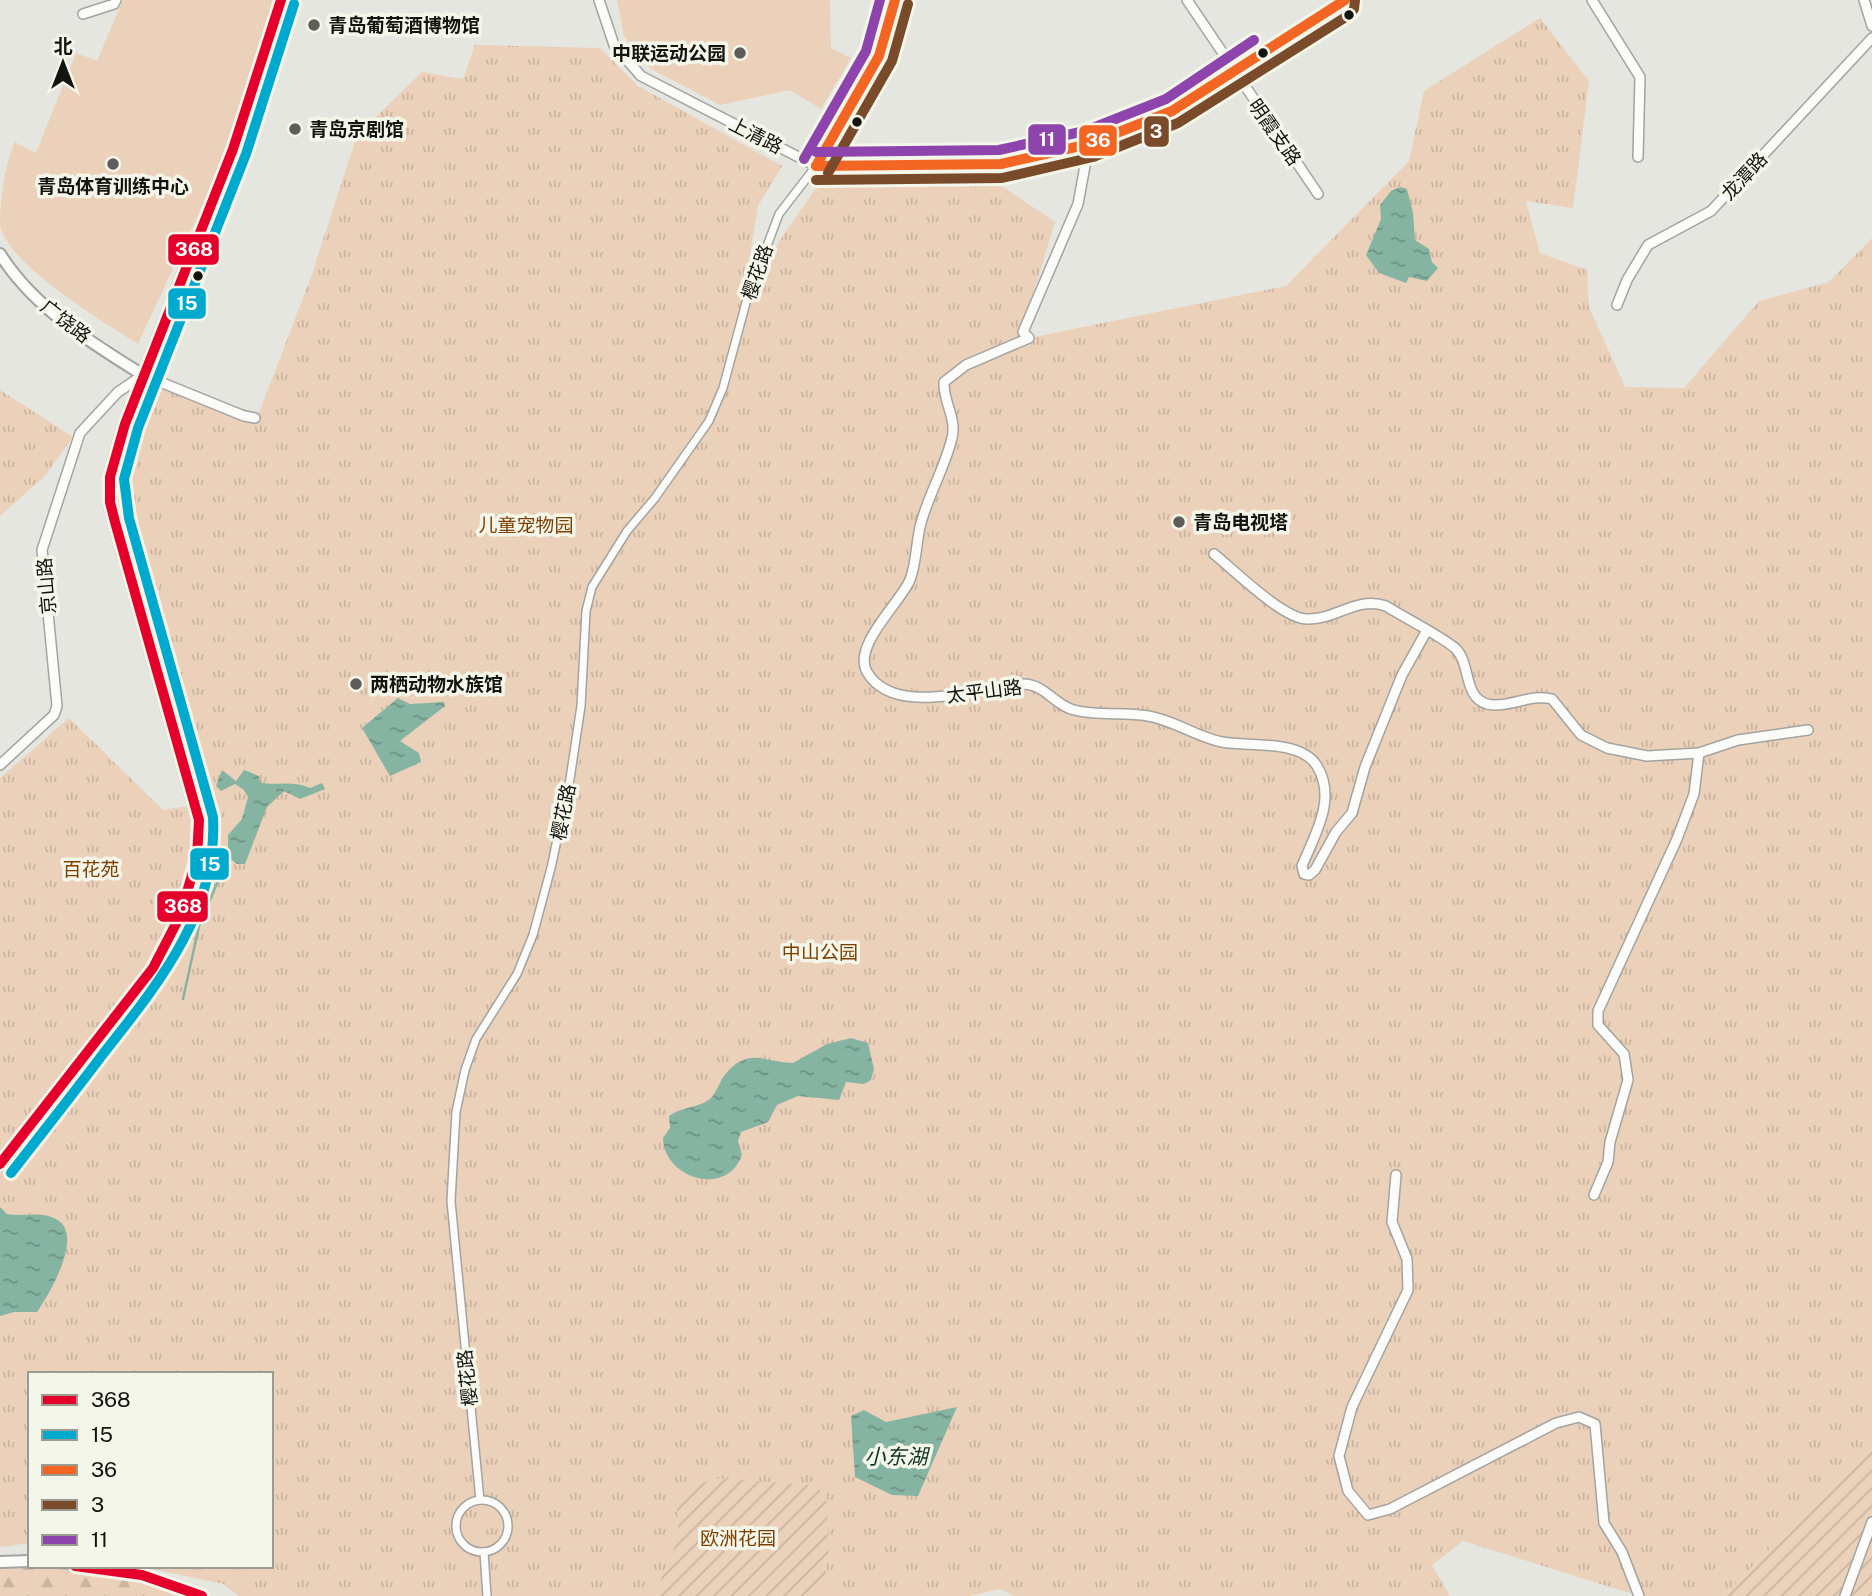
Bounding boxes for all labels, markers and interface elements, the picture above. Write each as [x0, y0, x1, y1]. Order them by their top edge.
unlabelled marker [1342, 8, 1356, 22]
place label: 青岛葡萄酒博物馆 [328, 14, 480, 36]
marker: 青岛葡萄酒博物馆 [306, 17, 322, 33]
north arrow [28, 28, 98, 98]
text: 北 [53, 35, 73, 57]
place label: 中联运动公园 [612, 42, 726, 64]
marker: 中联运动公园 [732, 45, 748, 61]
unlabelled marker [1256, 46, 1270, 60]
street label: 明霞支路 [1244, 95, 1306, 169]
street label: 上清路 [726, 112, 786, 158]
unlabelled marker [850, 115, 864, 129]
line badge: 3 [1143, 115, 1170, 148]
place label: 青岛京剧馆 [309, 118, 404, 140]
text: 3 [1150, 120, 1162, 142]
marker: 青岛京剧馆 [287, 121, 303, 137]
line badge: 11 [1027, 123, 1067, 156]
line badge: 36 [1078, 124, 1118, 157]
text: 11 [1039, 128, 1055, 150]
text: 36 [1085, 129, 1111, 151]
street label: 龙潭路 [1717, 148, 1771, 204]
marker: 青岛体育训练中心 [105, 156, 121, 172]
place label: 青岛体育训练中心 [37, 175, 189, 197]
line badge: 368 [167, 233, 220, 266]
text: 368 [175, 238, 213, 260]
street label: 樱花路 [737, 241, 777, 303]
unlabelled marker [191, 269, 205, 283]
line badge: 15 [167, 287, 207, 320]
text: 15 [177, 292, 197, 314]
street label: 广饶路 [37, 295, 95, 347]
place label: 青岛电视塔 [1193, 511, 1288, 533]
park label: 儿童宠物园 [478, 514, 574, 536]
marker: 青岛电视塔 [1171, 514, 1187, 530]
street label: 京山路 [33, 557, 59, 615]
place label: 两栖动物水族馆 [370, 673, 503, 695]
street label: 太平山路 [945, 675, 1023, 707]
marker: 两栖动物水族馆 [348, 676, 364, 692]
street label: 樱花路 [547, 782, 579, 842]
line badge: 15 [189, 847, 230, 881]
text: 15 [200, 853, 220, 875]
park label: 百花苑 [62, 858, 120, 880]
line badge: 368 [156, 890, 209, 923]
text: 368 [164, 895, 202, 917]
park label: 中山公园 [782, 941, 858, 963]
street label: 樱花路 [453, 1348, 481, 1408]
legend [28, 1372, 273, 1568]
text: 368 [91, 1387, 131, 1412]
text: 15 [91, 1422, 113, 1447]
water label: 小东湖 [865, 1444, 930, 1469]
text: 36 [91, 1457, 117, 1482]
text: 3 [91, 1492, 104, 1517]
text: 11 [91, 1527, 108, 1552]
park label: 欧洲花园 [700, 1527, 776, 1549]

